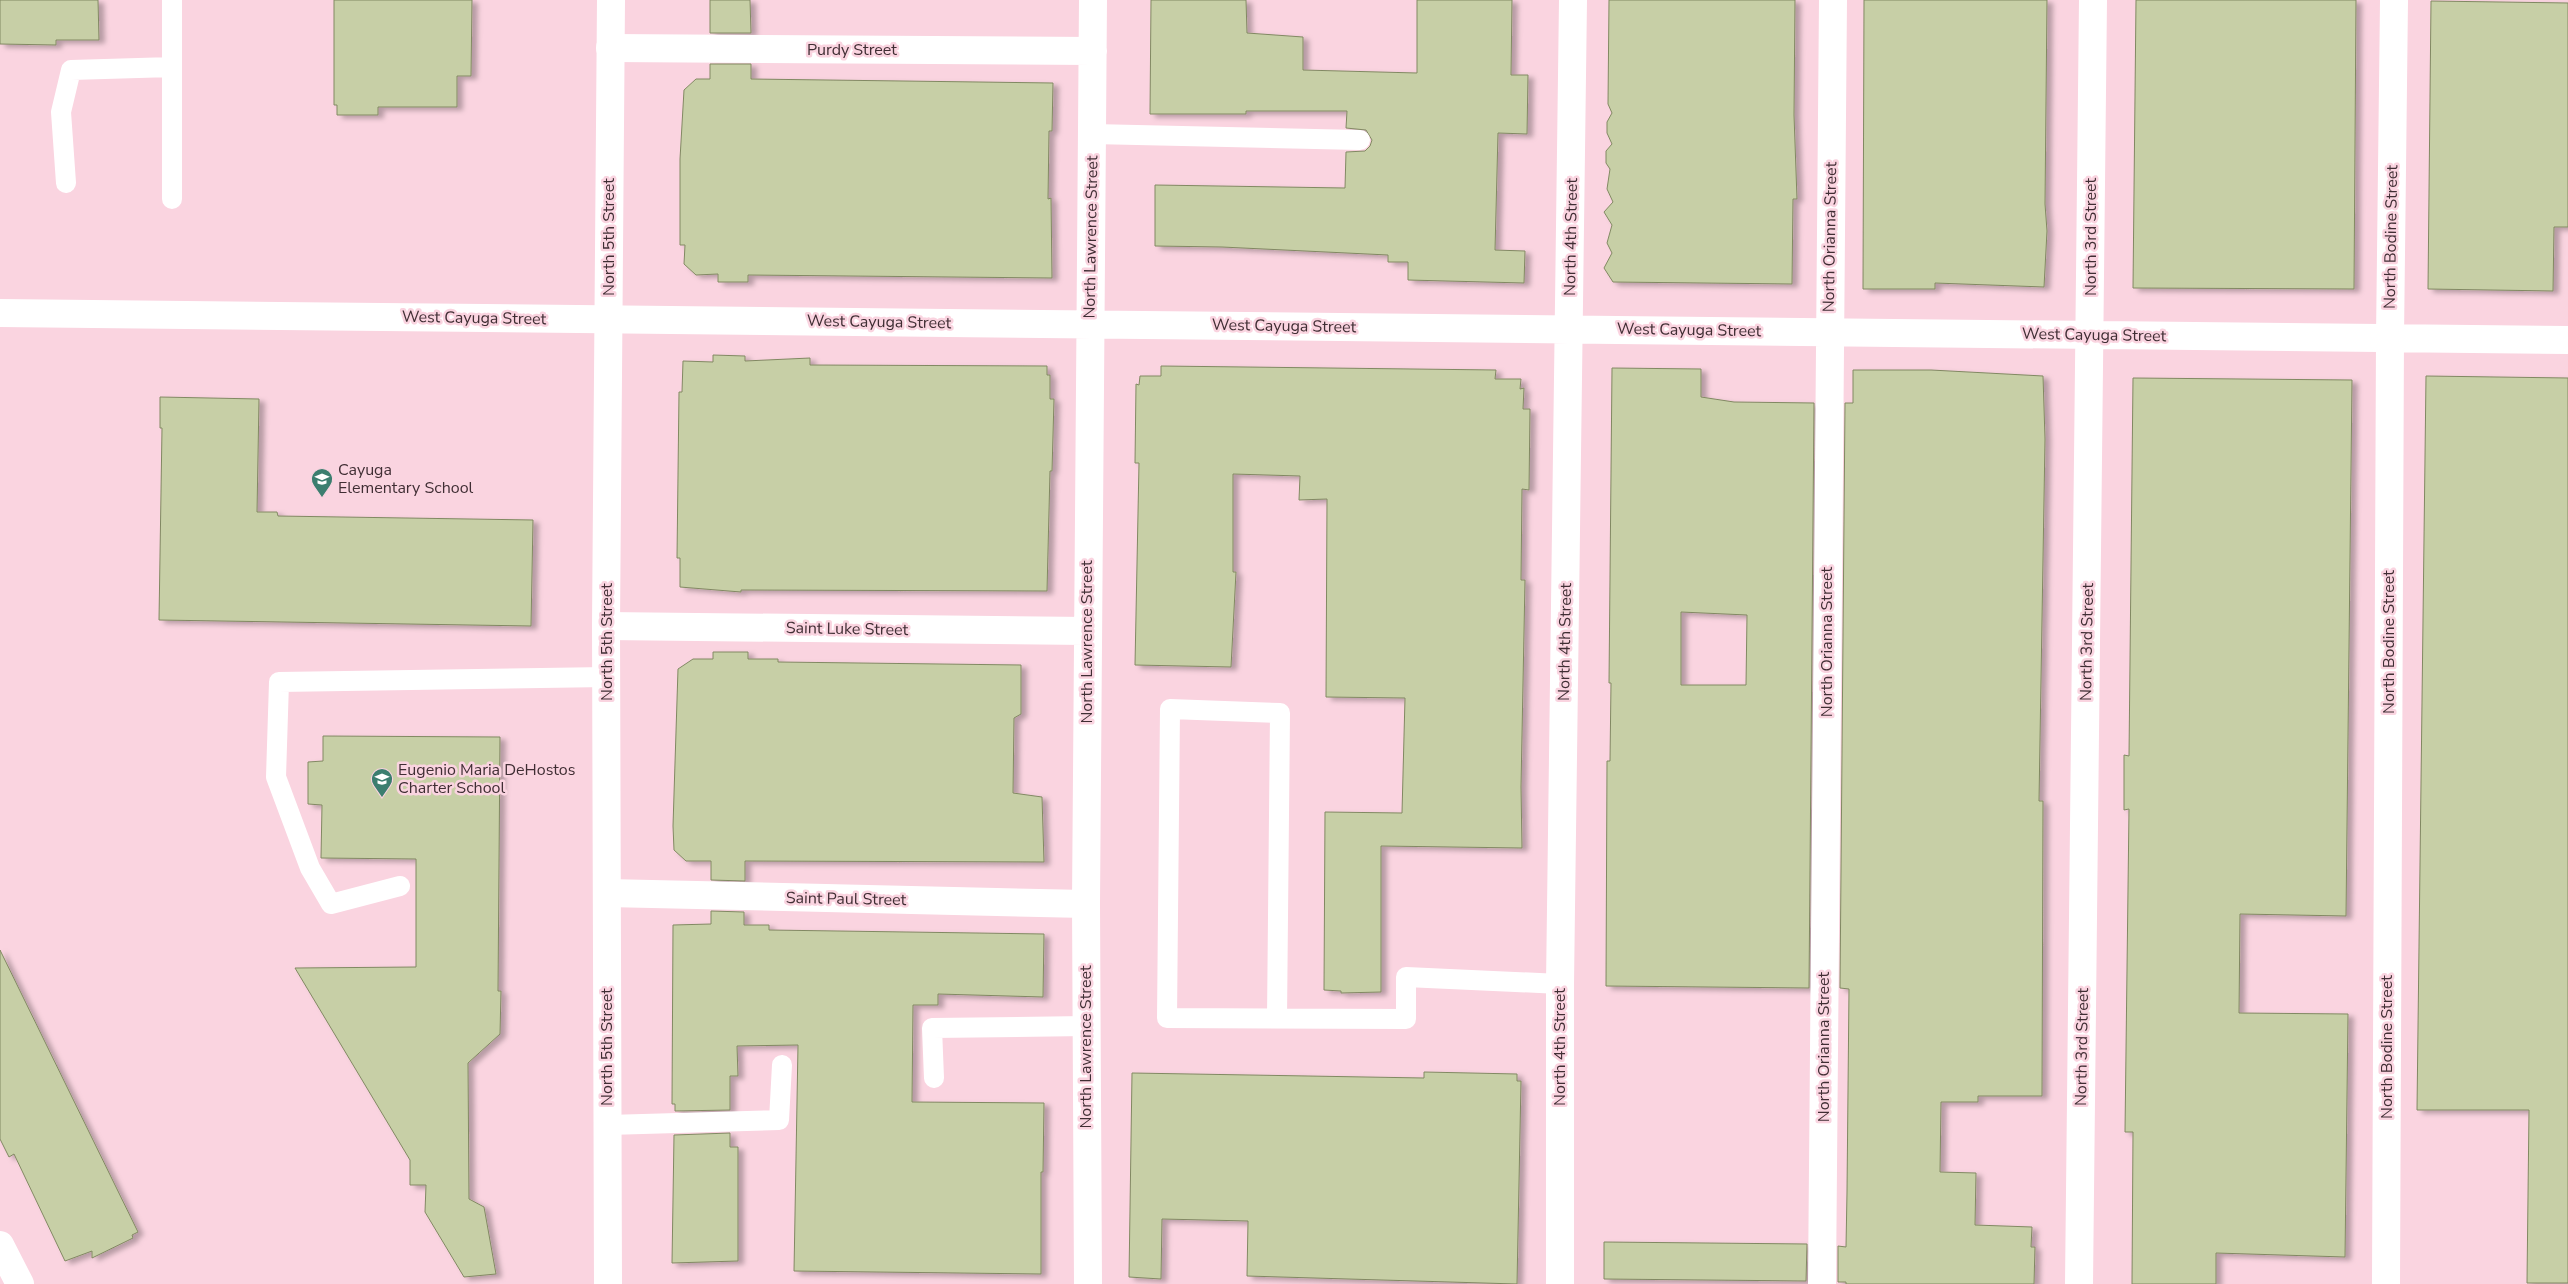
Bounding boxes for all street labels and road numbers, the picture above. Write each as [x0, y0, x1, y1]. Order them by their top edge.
street label: Purdy Street [807, 39, 897, 61]
street label: North Lawrence Street [1079, 155, 1103, 319]
street label: North Orianna Street [1818, 161, 1842, 312]
street label: North Bodine Street [2379, 165, 2403, 309]
street label: North 5th Street [598, 178, 620, 296]
street label: North 4th Street [1559, 178, 1583, 296]
street label: North 3rd Street [2080, 178, 2102, 296]
street label: West Cayuga Street [402, 306, 547, 330]
street label: West Cayuga Street [807, 310, 952, 334]
street label: West Cayuga Street [1212, 314, 1357, 338]
street label: West Cayuga Street [1617, 318, 1762, 342]
street label: West Cayuga Street [2022, 323, 2167, 347]
street label: North Lawrence Street [1076, 560, 1098, 723]
street label: North Orianna Street [1816, 566, 1838, 717]
street label: North Bodine Street [2378, 570, 2400, 714]
street label: North 3rd Street [2075, 582, 2099, 701]
street label: North 5th Street [596, 583, 618, 701]
street label: North 4th Street [1553, 583, 1577, 701]
street label: Saint Luke Street [786, 617, 909, 641]
street label: Saint Paul Street [786, 887, 907, 911]
street label: North Lawrence Street [1075, 965, 1097, 1128]
street label: North Orianna Street [1813, 971, 1835, 1122]
street label: North Bodine Street [2376, 975, 2398, 1119]
street label: North 3rd Street [2070, 987, 2094, 1106]
street label: North 5th Street [596, 988, 618, 1106]
street label: North 4th Street [1549, 988, 1571, 1106]

